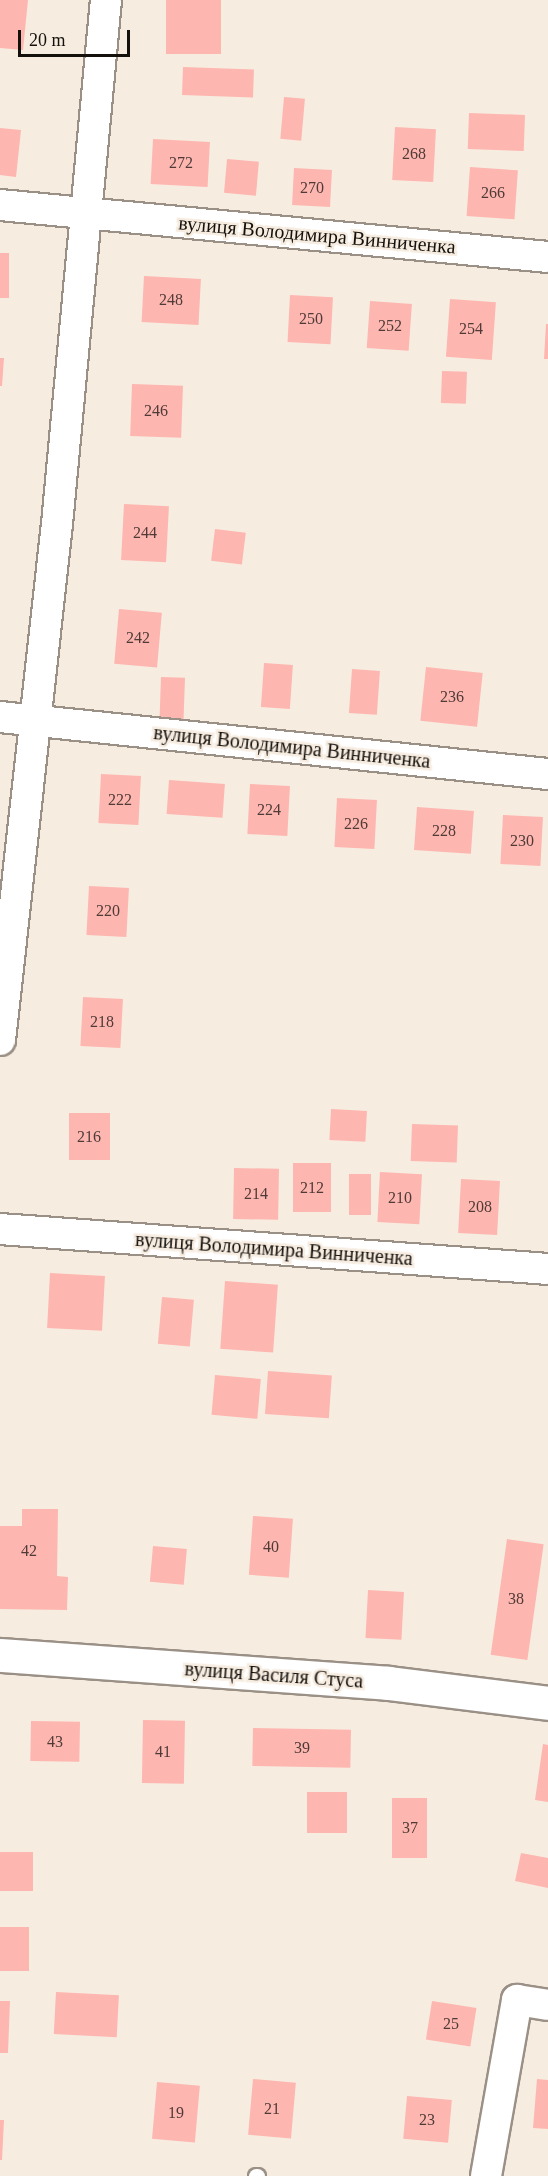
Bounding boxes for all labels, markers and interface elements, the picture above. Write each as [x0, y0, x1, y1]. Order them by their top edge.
scale bar [21, 18, 134, 56]
text: 20 m [29, 30, 66, 50]
house number: 268 [402, 144, 426, 164]
house number: 272 [169, 153, 193, 173]
house number: 270 [300, 178, 324, 198]
house number: 266 [481, 183, 505, 203]
street label: вулиця Володимира Винниченка [177, 211, 457, 259]
house number: 248 [159, 290, 183, 310]
house number: 250 [299, 309, 323, 329]
house number: 252 [378, 316, 402, 336]
house number: 254 [459, 319, 483, 339]
house number: 246 [144, 401, 168, 421]
house number: 244 [133, 523, 157, 543]
house number: 242 [126, 628, 150, 648]
house number: 236 [440, 687, 464, 707]
street label: вулиця Володимира Винниченка [152, 721, 432, 773]
house number: 222 [108, 790, 132, 810]
house number: 224 [257, 800, 281, 820]
house number: 226 [344, 814, 368, 834]
house number: 228 [432, 821, 456, 841]
house number: 230 [510, 831, 534, 851]
house number: 220 [96, 901, 120, 921]
house number: 218 [90, 1012, 114, 1032]
house number: 216 [77, 1127, 101, 1147]
house number: 212 [300, 1178, 324, 1198]
house number: 214 [244, 1184, 268, 1204]
house number: 210 [388, 1188, 412, 1208]
house number: 208 [468, 1197, 492, 1217]
street label: вулиця Володимира Винниченка [134, 1227, 414, 1271]
house number: 40 [263, 1537, 279, 1557]
house number: 42 [21, 1541, 37, 1561]
house number: 38 [508, 1589, 524, 1609]
street label: вулиця Василя Стуса [184, 1657, 364, 1693]
house number: 43 [47, 1732, 63, 1752]
house number: 39 [294, 1738, 310, 1758]
house number: 41 [155, 1742, 171, 1762]
house number: 37 [402, 1818, 418, 1838]
house number: 25 [443, 2014, 459, 2034]
house number: 21 [264, 2099, 280, 2119]
house number: 19 [168, 2103, 184, 2123]
house number: 23 [419, 2110, 435, 2130]

